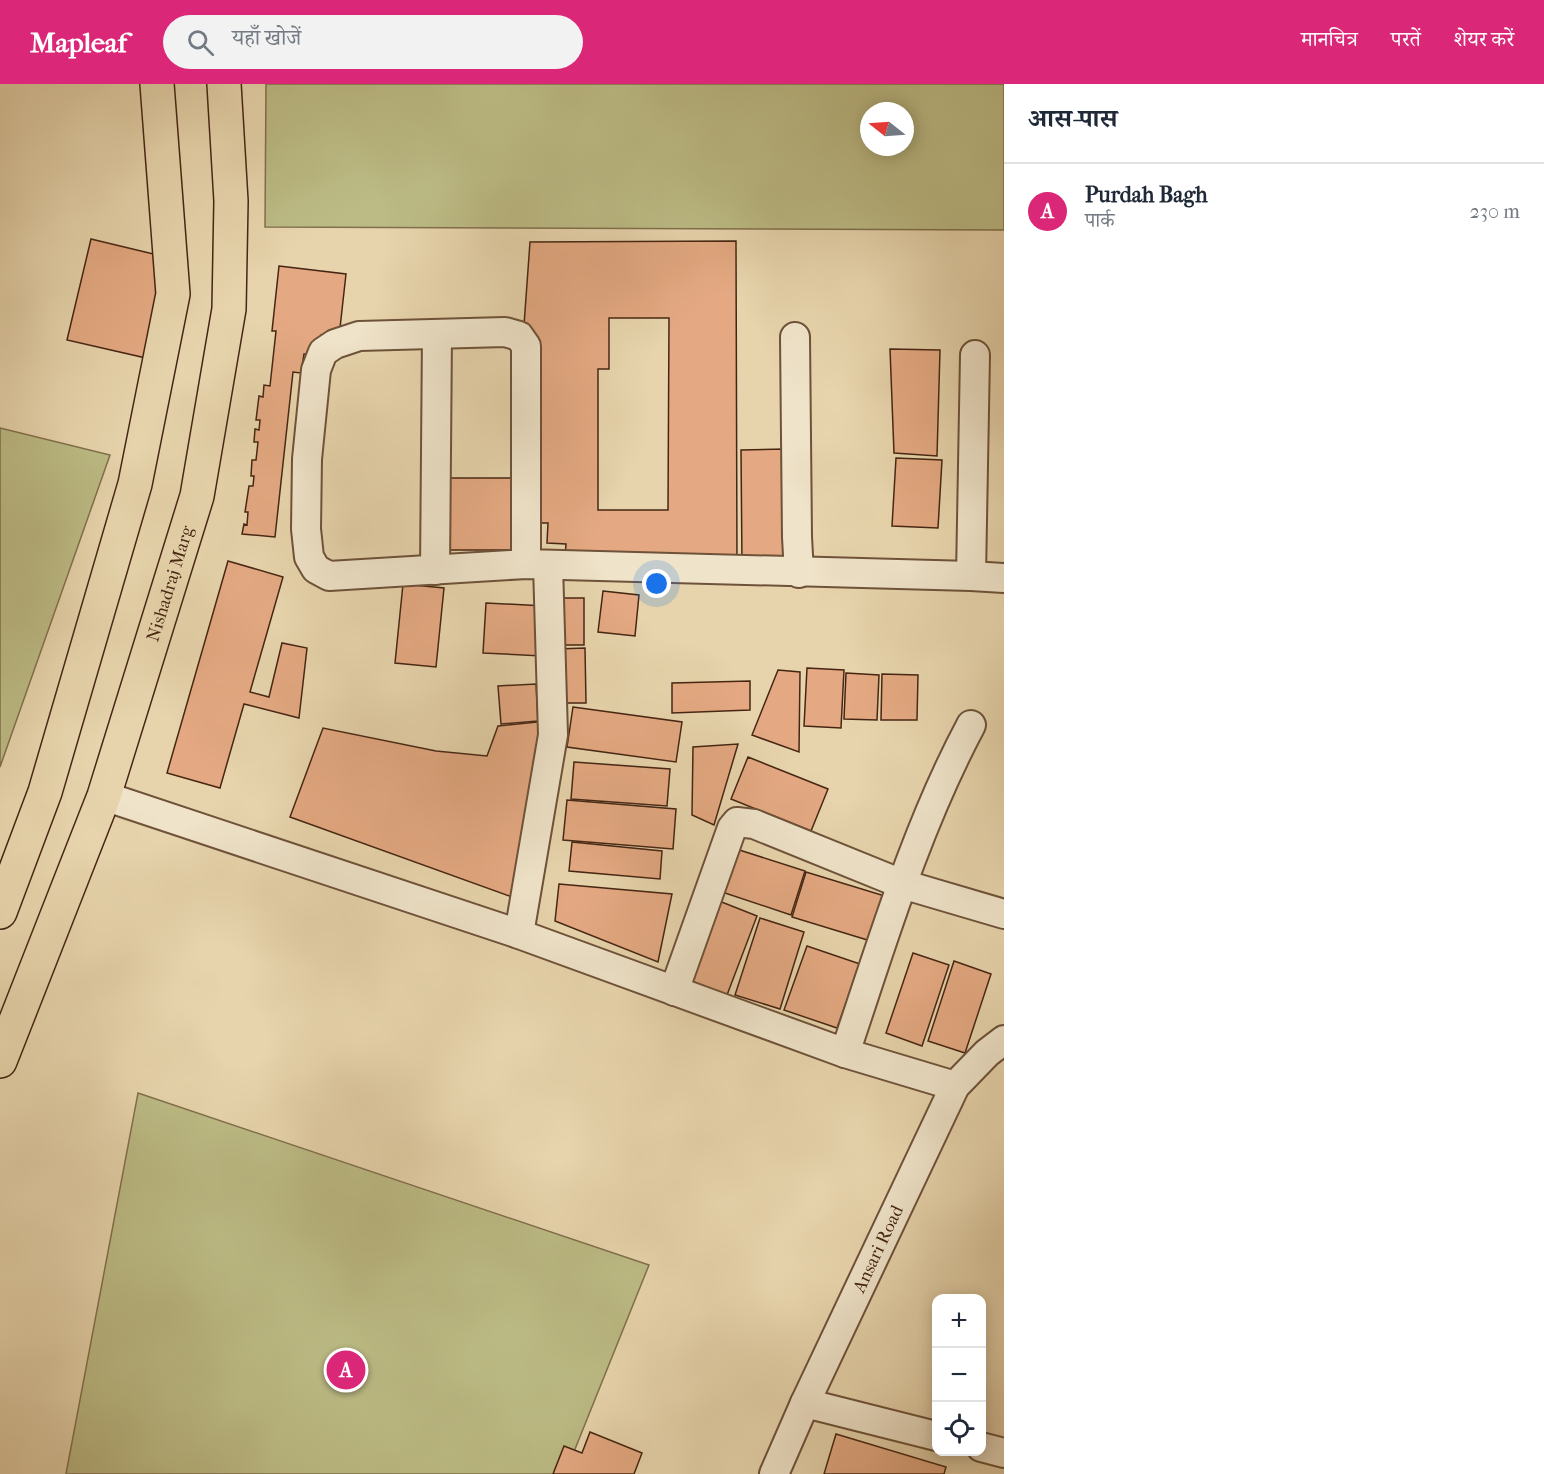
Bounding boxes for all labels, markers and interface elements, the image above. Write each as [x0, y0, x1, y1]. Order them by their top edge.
search box [163, 15, 583, 69]
text: यहाँ खोजें [232, 25, 301, 51]
text: Mapleaf [30, 26, 127, 59]
icon: search [184, 26, 217, 59]
text: मानचित्र [1301, 27, 1358, 51]
text: परतें [1391, 27, 1421, 51]
text: शेयर करें [1454, 27, 1514, 51]
north arrow [860, 102, 914, 156]
text: आस-पास [1028, 103, 1117, 134]
text: Purdah Bagh [1085, 182, 1208, 208]
text: A [1041, 200, 1054, 223]
text: 230 m [1470, 200, 1520, 223]
text: पार्क [1085, 209, 1114, 232]
street label: Nishadraj Marg [142, 523, 198, 644]
your location [642, 569, 671, 598]
street label: Ansari Road [848, 1202, 908, 1297]
map controls [932, 1294, 986, 1456]
button: + [932, 1294, 986, 1348]
pin: A [326, 1348, 366, 1392]
button: − [932, 1348, 986, 1402]
button: locate [932, 1402, 986, 1456]

